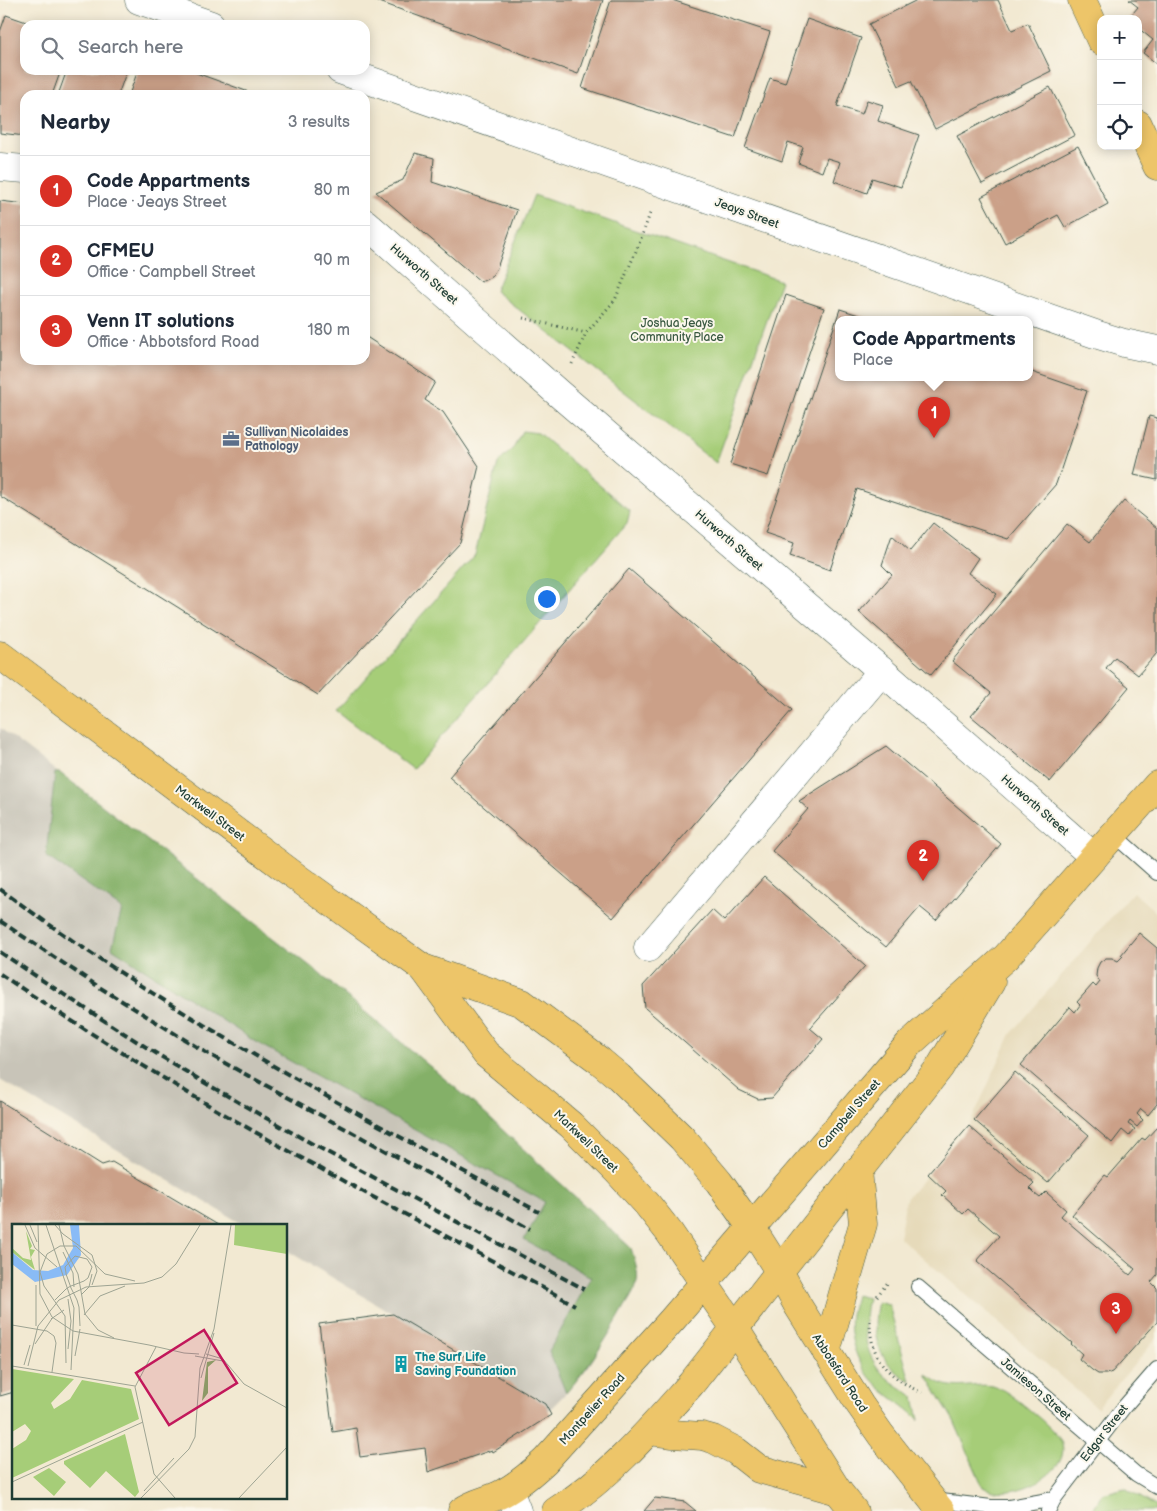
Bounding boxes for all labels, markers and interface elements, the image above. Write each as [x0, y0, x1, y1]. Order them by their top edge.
map controls [1097, 15, 1142, 150]
button: + [1097, 15, 1142, 60]
search box [20, 20, 370, 75]
icon: search [38, 34, 66, 62]
text: Search here [78, 36, 183, 59]
button: − [1097, 60, 1142, 105]
button: locate [1097, 105, 1142, 150]
text: Nearby [40, 110, 110, 135]
text: 3 results [288, 113, 350, 132]
text: Code Appartments [87, 170, 250, 193]
text: 1 [53, 181, 59, 200]
text: 80 m [314, 181, 350, 200]
text: Place · Jeays Street [87, 193, 227, 212]
street label: Jeays Street [713, 195, 781, 232]
text: CFMEU [87, 240, 154, 263]
street label: Hurworth Street [387, 241, 461, 308]
text: 2 [51, 251, 61, 270]
text: 90 m [314, 251, 350, 270]
text: Office · Campbell Street [87, 263, 256, 282]
text: Venn IT solutions [87, 310, 234, 333]
park label: Joshua Jeays Community Place [630, 316, 724, 345]
popup [835, 316, 1033, 381]
text: 3 [51, 321, 61, 340]
text: 180 m [308, 321, 350, 340]
text: Code Appartments [852, 328, 1016, 351]
text: Office · Abbotsford Road [87, 333, 259, 352]
text: Place [852, 351, 893, 370]
pin: 1 [918, 397, 950, 438]
place label: Sullivan Nicolaides Pathology [245, 425, 348, 454]
office icon: Sullivan Nicolaides Pathology [221, 429, 241, 449]
street label: Hurworth Street [692, 507, 766, 574]
your location [534, 586, 560, 612]
street label: Hurworth Street [998, 772, 1072, 839]
street label: Markwell Street [172, 782, 248, 845]
pin: 2 [907, 840, 939, 881]
street label: Campbell Street [815, 1076, 884, 1152]
street label: Markwell Street [550, 1107, 621, 1176]
inset map [12, 1224, 288, 1498]
pin: 3 [1100, 1293, 1132, 1334]
street label: Abbotsford Road [809, 1331, 871, 1415]
place label: The Surf Life Saving Foundation [415, 1350, 516, 1379]
building icon: The Surf Life Saving Foundation [391, 1354, 411, 1374]
street label: Jamieson Street [997, 1355, 1074, 1424]
street label: Montpelier Road [556, 1370, 628, 1448]
street label: Edgar Street [1077, 1401, 1132, 1465]

